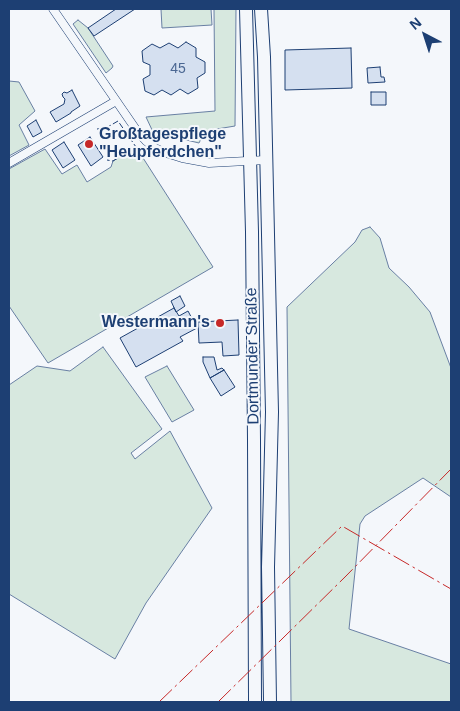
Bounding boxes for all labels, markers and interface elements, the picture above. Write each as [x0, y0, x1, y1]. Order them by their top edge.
north arrow [400, 10, 450, 60]
text: N [406, 14, 424, 33]
house number: 45 [170, 61, 186, 77]
place label: Großtagespflege "Heupferdchen" [99, 125, 226, 163]
marker: Großtagespflege "Heupferdchen" [83, 138, 95, 150]
street label: Dortmunder Straße [242, 287, 264, 425]
place label: Westermann's [102, 313, 210, 333]
marker: Westermann's [214, 317, 226, 329]

